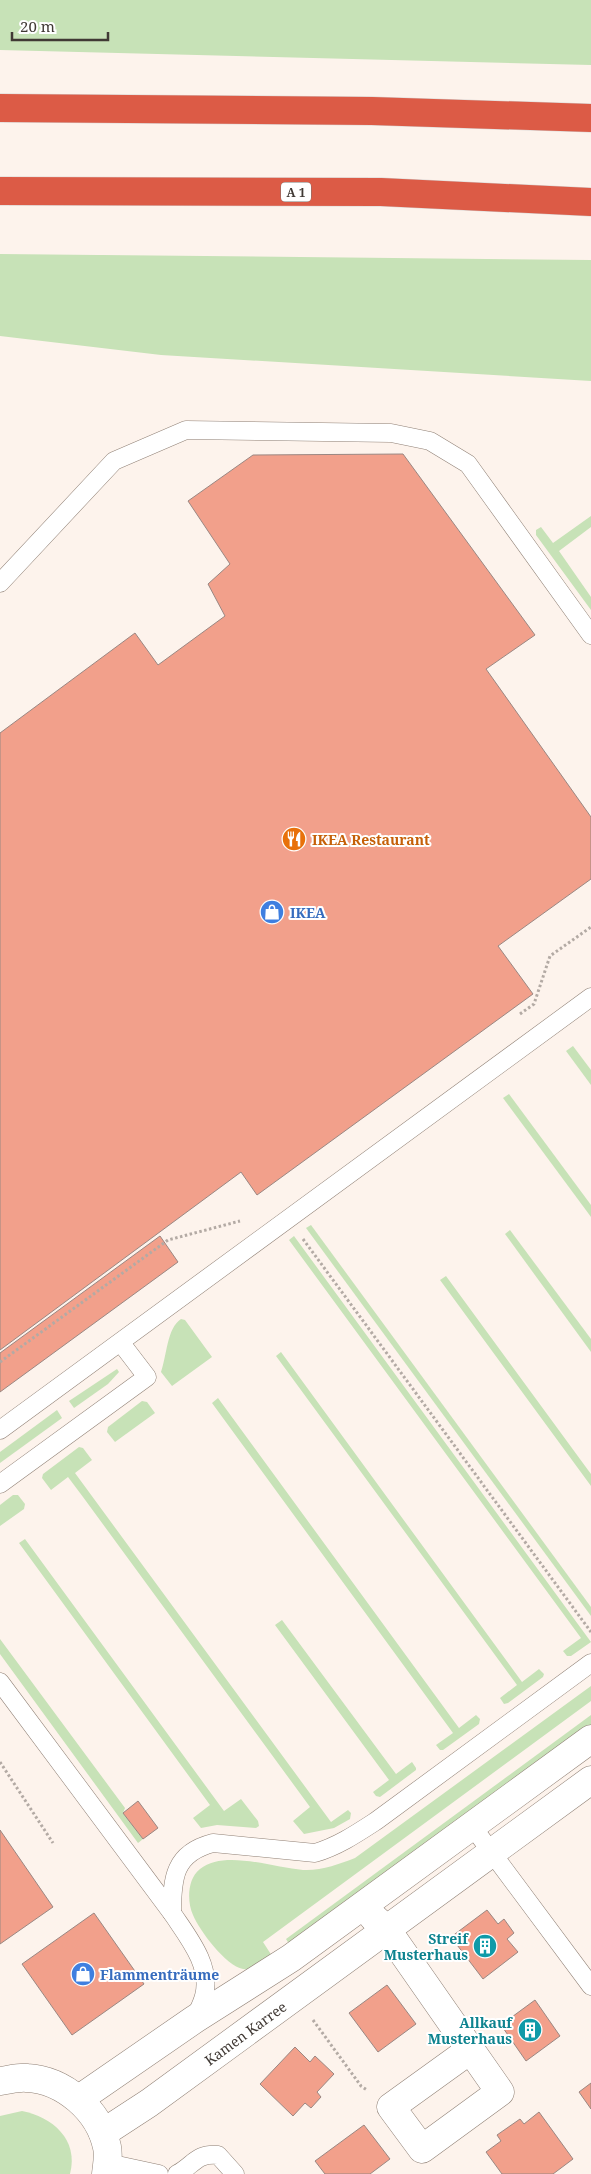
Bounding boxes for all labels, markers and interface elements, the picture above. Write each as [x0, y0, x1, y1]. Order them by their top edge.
scale bar [12, 10, 109, 42]
text: 20 m [20, 16, 55, 36]
road number: A 1 [281, 182, 311, 202]
restaurant icon: IKEA Restaurant [281, 826, 307, 852]
place label: IKEA Restaurant [312, 830, 430, 849]
shop icon: IKEA [259, 899, 285, 925]
place label: IKEA [290, 903, 326, 922]
place label: Streif Musterhaus [384, 1929, 469, 1964]
building icon: Streif Musterhaus [472, 1933, 498, 1959]
shop icon: Flammenträume [70, 1961, 96, 1987]
place label: Flammenträume [100, 1965, 219, 1984]
street label: Kamen Karree [200, 1996, 290, 2069]
place label: Allkauf Musterhaus [428, 2013, 513, 2048]
building icon: Allkauf Musterhaus [517, 2017, 543, 2043]

